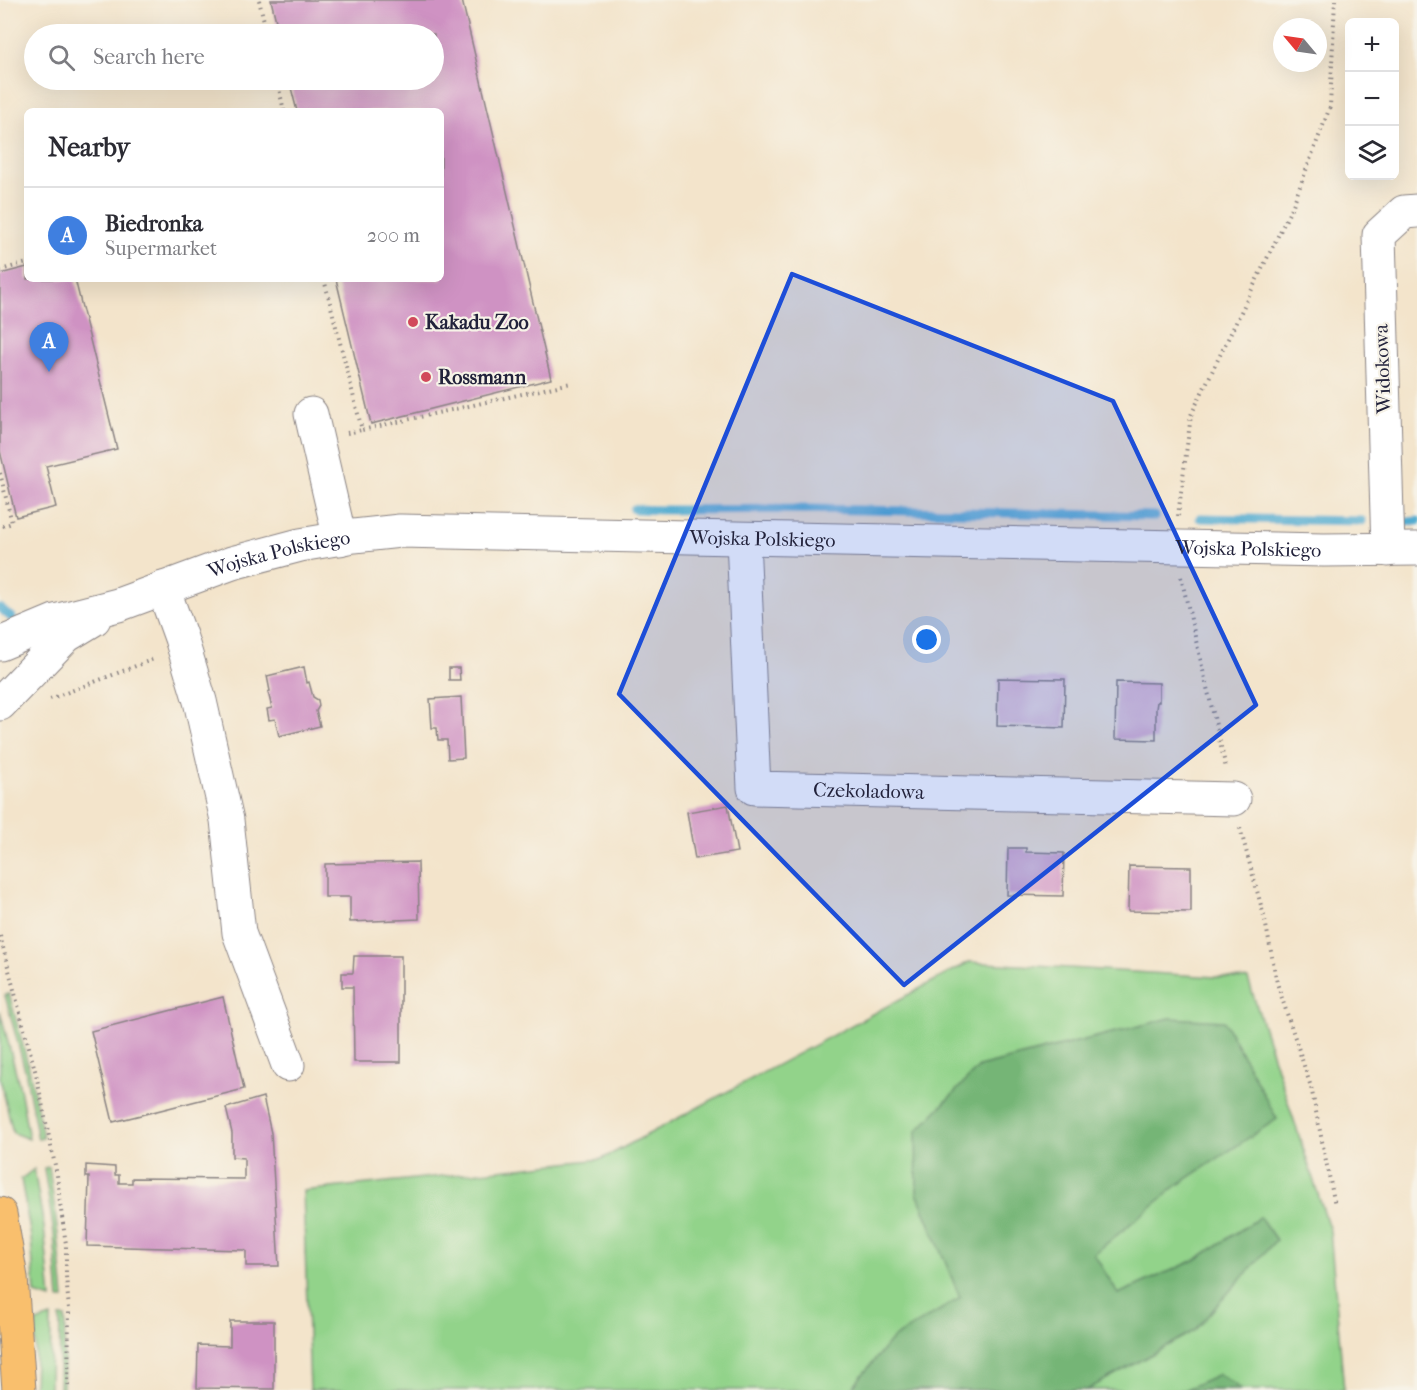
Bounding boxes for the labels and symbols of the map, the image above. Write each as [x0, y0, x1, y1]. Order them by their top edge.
north arrow [1273, 18, 1327, 72]
place label: Kakadu Zoo [425, 311, 529, 334]
marker: Kakadu Zoo [406, 315, 420, 329]
pin: A [29, 322, 68, 372]
street label: Widokowa [1369, 323, 1396, 415]
place label: Rossmann [438, 366, 527, 389]
marker: Rossmann [419, 370, 433, 384]
street label: Wojska Polskiego [204, 526, 352, 583]
street label: Wojska Polskiego [688, 526, 836, 552]
street label: Wojska Polskiego [1174, 536, 1322, 562]
your location [912, 625, 941, 654]
street label: Czekoladowa [813, 778, 925, 804]

